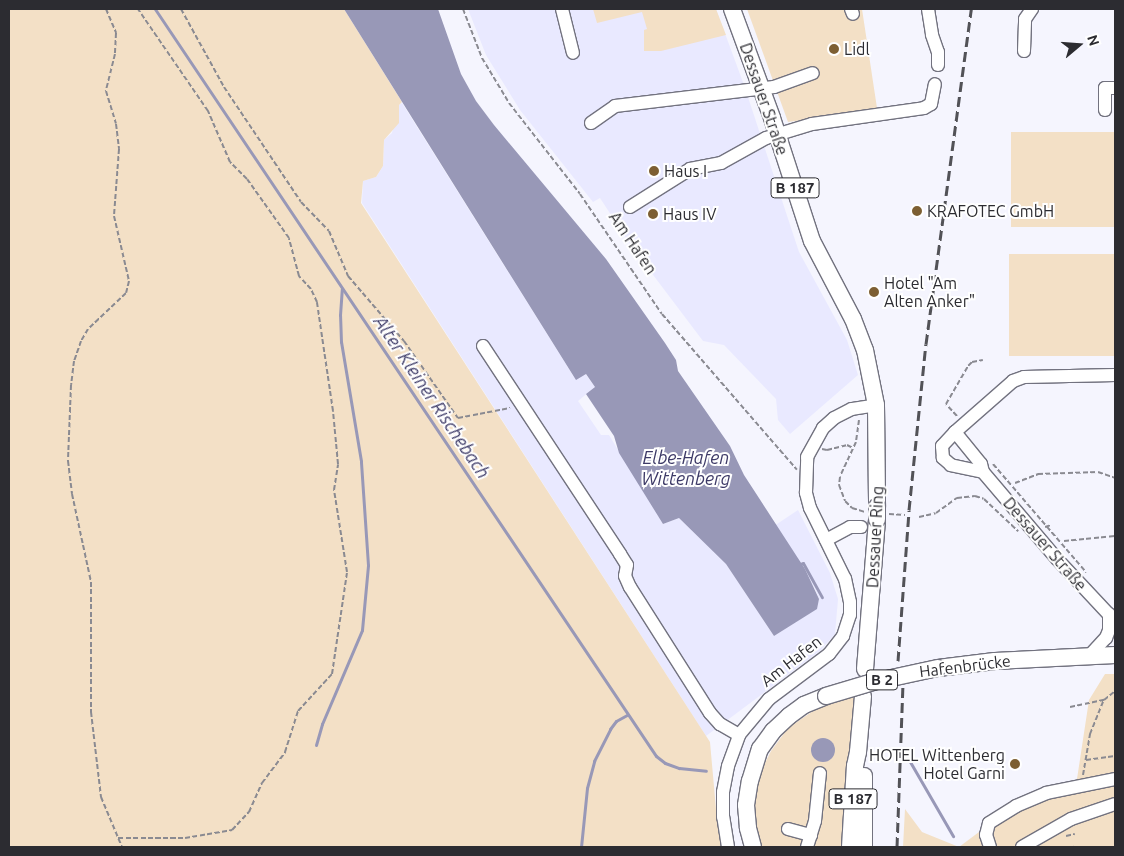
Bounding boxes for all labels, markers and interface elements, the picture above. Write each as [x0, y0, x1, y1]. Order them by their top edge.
north arrow [1054, 20, 1104, 70]
text: N [1084, 33, 1102, 48]
place label: Lidl [844, 39, 870, 59]
street label: Dessauer Straße [736, 40, 792, 158]
marker: Lidl [828, 43, 840, 55]
place label: Haus I [664, 161, 707, 181]
marker: Haus I [648, 165, 660, 177]
road number: B 187 [770, 176, 820, 200]
place label: KRAFOTEC GmbH [927, 201, 1054, 221]
place label: Haus IV [663, 204, 716, 224]
marker: KRAFOTEC GmbH [911, 205, 923, 217]
street label: Am Hafen [605, 208, 661, 278]
marker: Haus IV [647, 208, 659, 220]
place label: Hotel "Am Alten Anker" [884, 273, 975, 311]
marker: Hotel "Am Alten Anker" [868, 286, 880, 298]
water label: Alter Kleiner Rischebach [369, 312, 495, 482]
water label: Elbe-Hafen Wittenberg [641, 447, 731, 489]
street label: Dessauer Ring [863, 485, 887, 589]
street label: Dessauer Straße [999, 493, 1091, 595]
street label: Am Hafen [757, 631, 825, 691]
street label: Hafenbrücke [918, 651, 1012, 681]
road number: B 2 [866, 668, 898, 692]
place label: HOTEL Wittenberg Hotel Garni [869, 745, 1005, 783]
marker: HOTEL Wittenberg Hotel Garni [1009, 758, 1021, 770]
road number: B 187 [828, 786, 878, 812]

